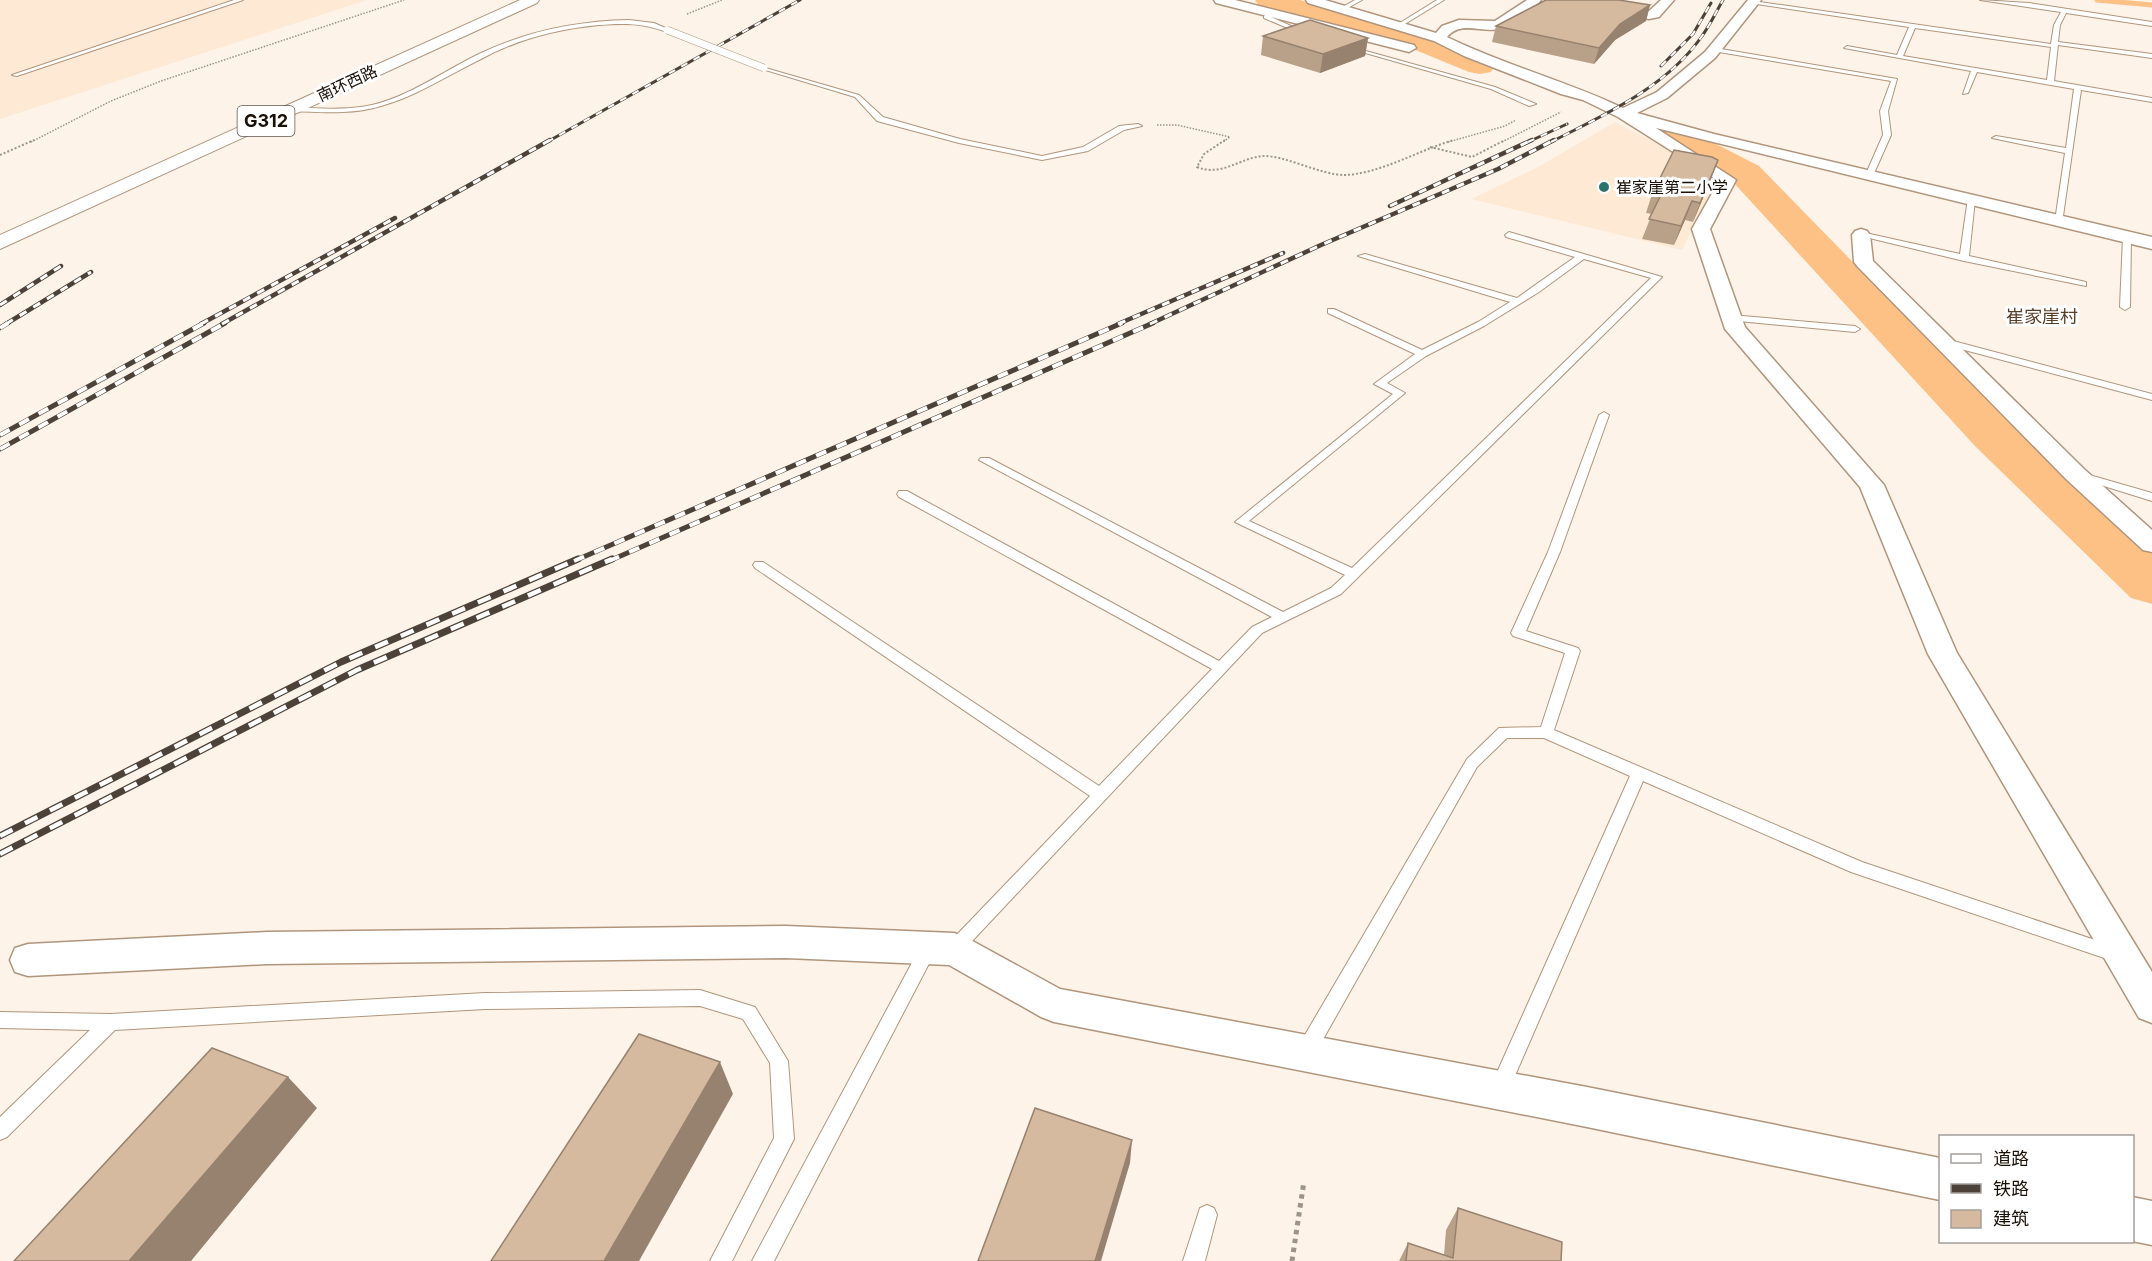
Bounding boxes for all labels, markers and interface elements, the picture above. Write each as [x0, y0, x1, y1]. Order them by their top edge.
street label: 南环西路 [314, 60, 380, 106]
road number: G312 [238, 106, 294, 136]
place label: 崔家崖第二小学 [1616, 177, 1728, 197]
marker: 崔家崖第二小学 [1597, 180, 1611, 194]
district label: 崔家崖村 [2006, 306, 2078, 327]
legend [1939, 1135, 2134, 1243]
text: 道路 [1993, 1148, 2029, 1169]
text: 铁路 [1993, 1178, 2029, 1199]
text: 建筑 [1993, 1208, 2029, 1229]

